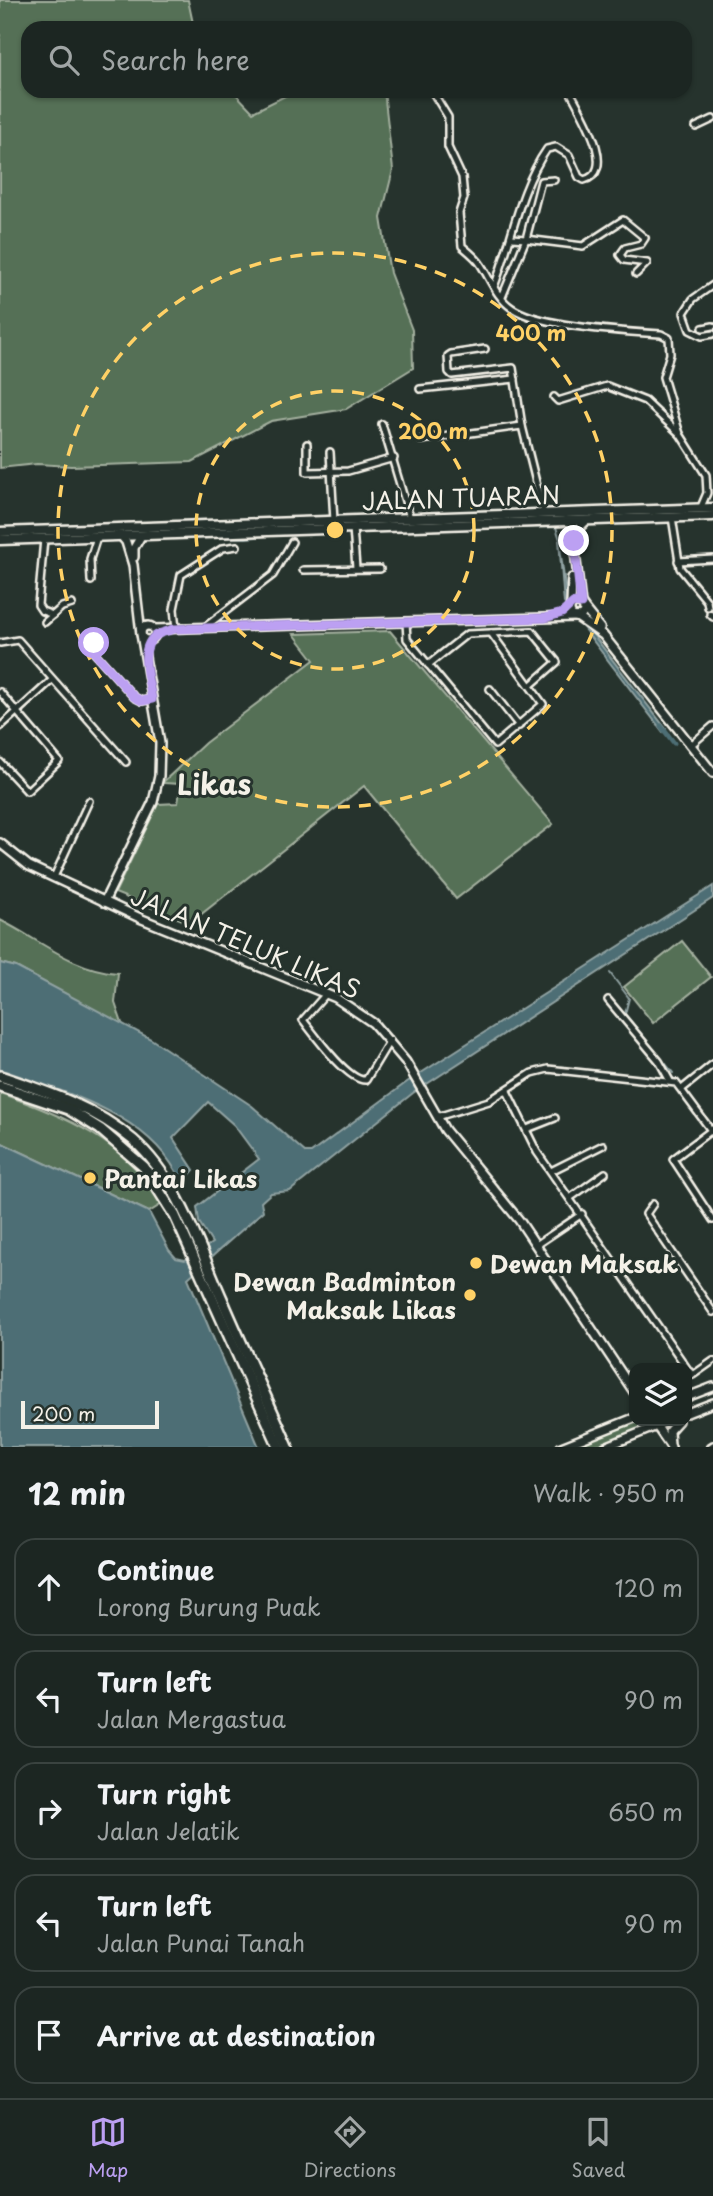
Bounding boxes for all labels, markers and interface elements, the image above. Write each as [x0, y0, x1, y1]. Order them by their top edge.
search box [21, 21, 692, 98]
text: Search here [101, 40, 250, 79]
icon: search [45, 41, 83, 79]
text: 400 m [496, 316, 566, 348]
text: 200 m [398, 414, 468, 446]
street label: JALAN TUARAN [361, 476, 561, 518]
centre of rings [323, 518, 347, 542]
route end [558, 525, 589, 556]
route start [78, 627, 109, 658]
district label: Likas [177, 762, 251, 805]
street label: JALAN TELUK LIKAS [125, 877, 367, 1007]
place label: Pantai Likas [104, 1160, 257, 1196]
marker: Pantai Likas [82, 1170, 98, 1186]
place label: Dewan Maksak [490, 1245, 678, 1281]
marker: Dewan Maksak [468, 1255, 484, 1271]
place label: Dewan Badminton Maksak Likas [233, 1263, 456, 1327]
marker: Dewan Badminton Maksak Likas [462, 1287, 478, 1303]
map controls [629, 1363, 692, 1426]
button: layers [629, 1363, 692, 1426]
scale bar [21, 1398, 159, 1430]
text: 200 m [32, 1399, 95, 1427]
text: 12 min [28, 1470, 126, 1515]
text: Walk · 950 m [533, 1475, 685, 1510]
text: Continue [97, 1550, 214, 1589]
icon: ahead [30, 1568, 68, 1606]
text: 120 m [615, 1570, 683, 1605]
text: Lorong Burung Puak [97, 1589, 321, 1624]
text: Turn left [97, 1662, 212, 1701]
icon: left [30, 1680, 68, 1718]
text: 90 m [624, 1682, 683, 1717]
text: Jalan Mergastua [97, 1701, 286, 1736]
text: Turn right [97, 1774, 231, 1813]
icon: right [30, 1792, 68, 1830]
text: 650 m [608, 1794, 683, 1829]
text: Jalan Jelatik [97, 1813, 240, 1848]
text: Turn left [97, 1886, 212, 1925]
icon: left [30, 1904, 68, 1942]
text: 90 m [624, 1906, 683, 1941]
text: Jalan Punai Tanah [97, 1925, 305, 1960]
icon: arrive [30, 2016, 68, 2054]
text: Arrive at destination [97, 2016, 376, 2055]
tab: Map [88, 2113, 128, 2183]
tab: Directions [304, 2113, 396, 2183]
tab: Saved [571, 2113, 625, 2183]

